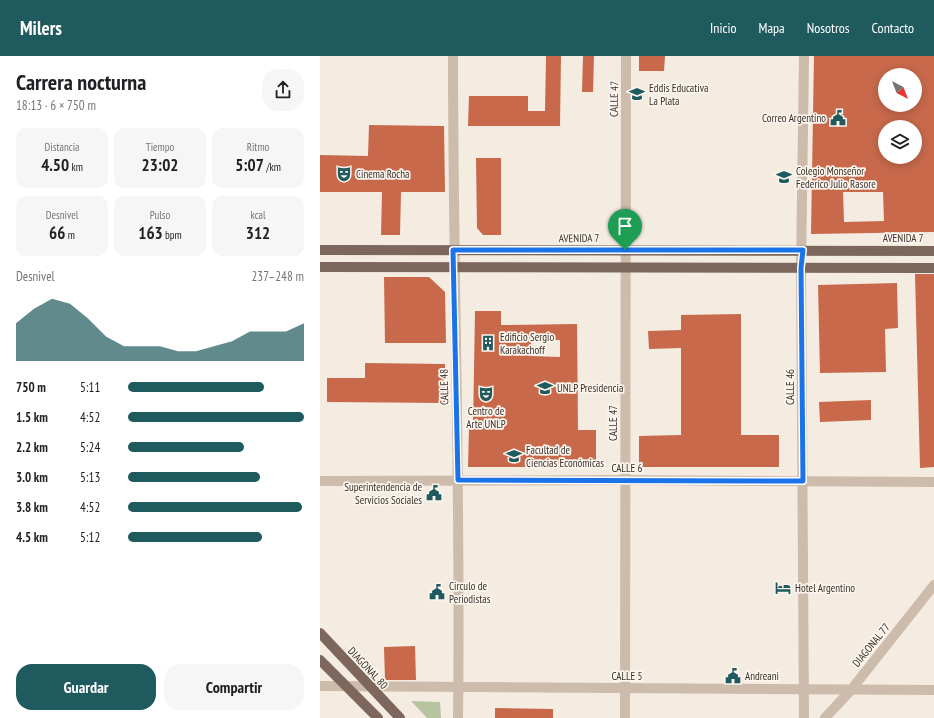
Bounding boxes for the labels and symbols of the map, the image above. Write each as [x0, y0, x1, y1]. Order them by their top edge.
north arrow [878, 68, 922, 112]
street label: CALLE 47 [607, 81, 621, 117]
place label: Eddis Educativa La Plata [649, 81, 708, 108]
school or university icon: Eddis Educativa La Plata [628, 85, 646, 103]
public building icon: Correo Argentino [829, 109, 847, 127]
place label: Correo Argentino [762, 111, 826, 125]
place label: Colegio Monseñor Federico Julio Rasore [796, 164, 876, 191]
theatre icon: Cinema Rocha [335, 165, 353, 183]
place label: Cinema Rocha [356, 167, 409, 181]
school or university icon: Colegio Monseñor Federico Julio Rasore [775, 168, 793, 186]
pin [608, 209, 642, 250]
street label: AVENIDA 7 [559, 231, 600, 245]
street label: AVENIDA 7 [883, 231, 923, 245]
place label: Edificio Sergio Karakachoff [500, 330, 554, 357]
building icon: Edificio Sergio Karakachoff [479, 334, 497, 352]
street label: CALLE 48 [437, 369, 451, 405]
street label: CALLE 46 [783, 369, 797, 405]
school or university icon: UNLP Presidencia [536, 379, 554, 397]
place label: UNLP Presidencia [557, 381, 623, 395]
theatre icon: Centro de Arte UNLP [477, 385, 495, 403]
place label: Centro de Arte UNLP [466, 404, 506, 431]
street label: CALLE 47 [606, 405, 620, 441]
place label: Facultad de Ciencias Económicas [526, 443, 604, 470]
school or university icon: Facultad de Ciencias Económicas [505, 447, 523, 465]
street label: CALLE 6 [611, 461, 643, 475]
place label: Superintendencia de Servicios Sociales [344, 480, 422, 507]
public building icon: Superintendencia de Servicios Sociales [425, 484, 443, 502]
place label: Circulo de Periodistas [449, 579, 491, 606]
hotel icon: Hotel Argentino [774, 579, 792, 597]
place label: Hotel Argentino [795, 581, 855, 595]
public building icon: Circulo de Periodistas [428, 583, 446, 601]
street label: DIAGONAL 77 [849, 620, 893, 670]
street label: DIAGONAL 80 [345, 644, 391, 692]
public building icon: Andreani [724, 667, 742, 685]
street label: CALLE 5 [611, 669, 643, 683]
place label: Andreani [745, 669, 779, 683]

